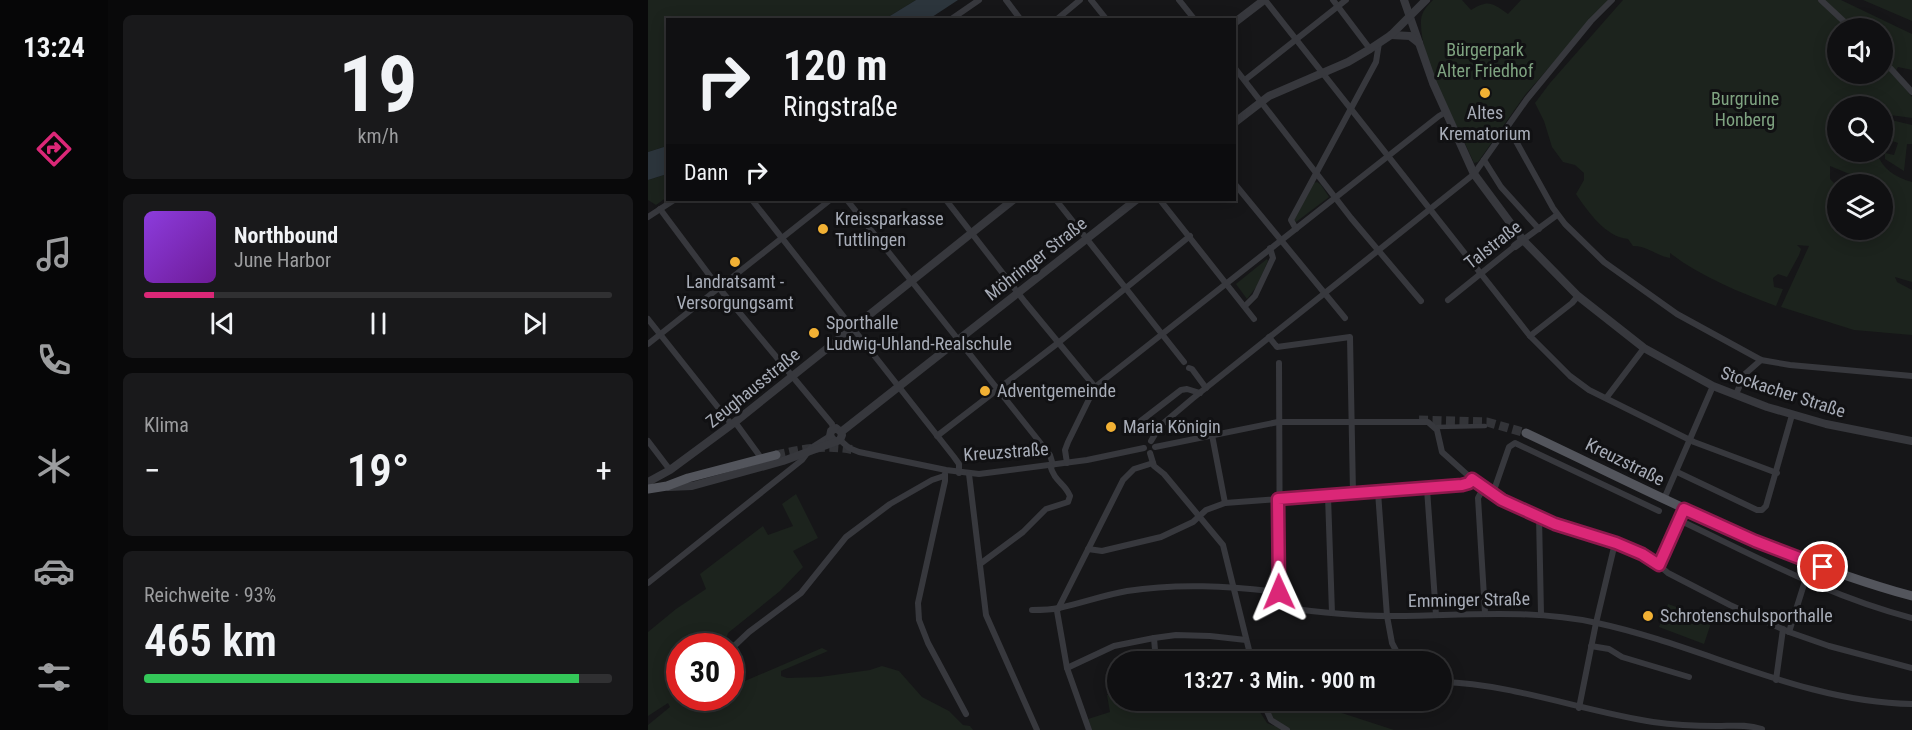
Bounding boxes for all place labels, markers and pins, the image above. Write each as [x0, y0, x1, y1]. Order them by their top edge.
marker: Altes Krematorium [1478, 86, 1492, 100]
place label: Altes Krematorium [1439, 102, 1531, 144]
place label: Kreissparkasse Tuttlingen [835, 208, 944, 250]
marker: Kreissparkasse Tuttlingen [816, 222, 830, 236]
marker: Landratsamt - Versorgungsamt [728, 255, 742, 269]
place label: Landratsamt - Versorgungsamt [676, 271, 794, 313]
place label: Sporthalle Ludwig-Uhland-Realschule [826, 312, 1012, 354]
marker: Sporthalle Ludwig-Uhland-Realschule [807, 326, 821, 340]
place label: Adventgemeinde [997, 380, 1116, 401]
marker: Adventgemeinde [978, 384, 992, 398]
place label: Maria Königin [1123, 416, 1221, 437]
marker: Maria Königin [1104, 420, 1118, 434]
pin [1797, 541, 1848, 592]
place label: Schrotenschulsporthalle [1660, 605, 1833, 626]
marker: Schrotenschulsporthalle [1641, 609, 1655, 623]

